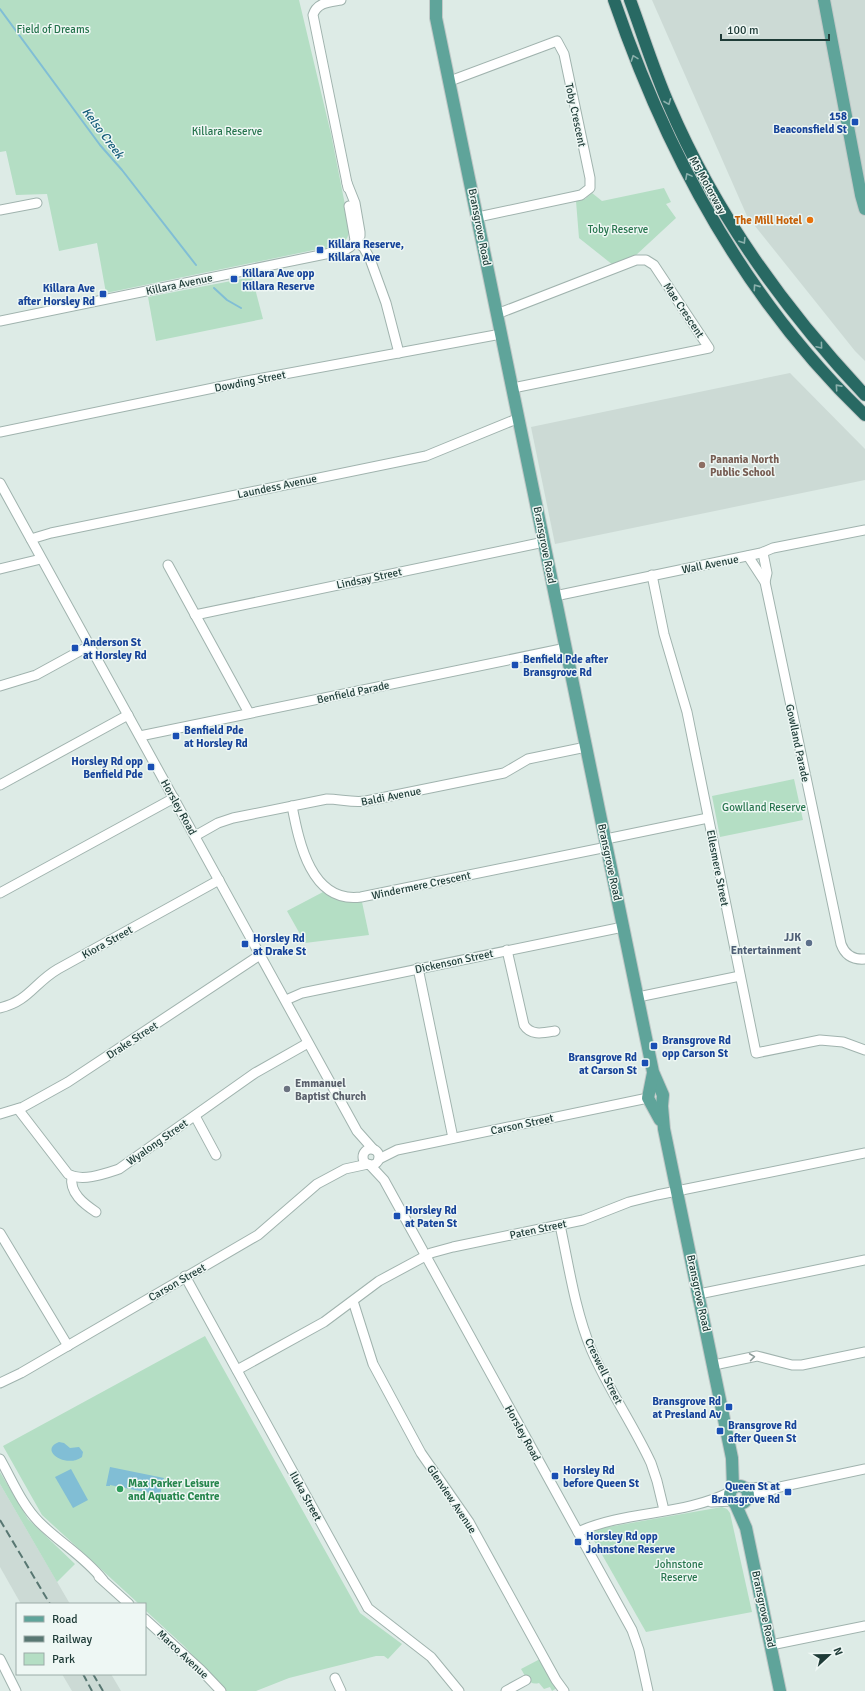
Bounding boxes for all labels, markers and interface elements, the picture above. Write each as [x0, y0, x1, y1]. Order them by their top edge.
scale bar [721, 16, 829, 42]
park label: Field of Dreams [16, 23, 90, 36]
text: 100 m [727, 23, 759, 38]
one-way arrow [630, 54, 639, 61]
street label: Toby Crescent [562, 82, 589, 148]
one-way arrow [663, 98, 671, 106]
water label: Kelso Creek [79, 105, 127, 163]
place label: 158 Beaconsfield St [773, 110, 847, 136]
marker: 158 Beaconsfield St [850, 117, 860, 127]
park label: Killara Reserve [192, 125, 262, 138]
street label: M5 Motorway [686, 154, 729, 217]
one-way arrow [685, 173, 692, 180]
street label: Bransgrove Road [466, 187, 493, 267]
place label: The Mill Hotel [735, 214, 803, 227]
marker: The Mill Hotel [805, 215, 815, 225]
park label: Toby Reserve [588, 223, 648, 236]
one-way arrow [738, 237, 746, 244]
place label: Killara Reserve, Killara Ave [328, 238, 404, 264]
marker: Killara Reserve, Killara Ave [315, 245, 325, 255]
place label: Killara Ave opp Killara Reserve [242, 267, 315, 293]
street label: Killara Avenue [145, 271, 214, 298]
marker: Killara Ave opp Killara Reserve [229, 274, 239, 284]
street label: Mae Crescent [660, 280, 707, 340]
place label: Killara Ave after Horsley Rd [18, 282, 96, 308]
one-way arrow [754, 284, 761, 291]
marker: Killara Ave after Horsley Rd [98, 289, 108, 299]
one-way arrow [816, 341, 823, 348]
street label: Dowding Street [213, 368, 287, 395]
one-way arrow [835, 384, 843, 392]
place label: Panania North Public School [710, 453, 779, 479]
marker: Panania North Public School [697, 460, 707, 470]
street label: Laundess Avenue [236, 472, 318, 501]
street label: Bransgrove Road [531, 505, 558, 585]
street label: Wall Avenue [681, 553, 740, 576]
street label: Lindsay Street [335, 565, 403, 592]
place label: Anderson St at Horsley Rd [83, 636, 147, 662]
marker: Anderson St at Horsley Rd [70, 643, 80, 653]
place label: Benfield Pde after Bransgrove Rd [523, 653, 609, 679]
marker: Benfield Pde after Bransgrove Rd [510, 660, 520, 670]
street label: Benfield Parade [316, 678, 391, 707]
street label: Gowlland Parade [783, 703, 812, 783]
place label: Benfield Pde at Horsley Rd [184, 724, 248, 750]
marker: Benfield Pde at Horsley Rd [171, 731, 181, 741]
place label: Horsley Rd opp Benfield Pde [71, 755, 144, 781]
marker: Horsley Rd opp Benfield Pde [146, 762, 156, 772]
street label: Horsley Road [158, 777, 199, 837]
street label: Baldi Avenue [360, 784, 422, 809]
park label: Gowlland Reserve [722, 801, 806, 814]
street label: Bransgrove Road [595, 822, 624, 902]
street label: Ellesmere Street [704, 829, 731, 908]
street label: Windermere Crescent [370, 869, 472, 902]
street label: Kiora Street [80, 923, 135, 962]
place label: JJK Entertainment [731, 931, 801, 957]
place label: Horsley Rd at Drake St [253, 932, 306, 958]
marker: JJK Entertainment [804, 938, 814, 948]
marker: Horsley Rd at Drake St [240, 939, 250, 949]
street label: Dickenson Street [414, 947, 495, 976]
street label: Drake Street [104, 1019, 160, 1062]
place label: Bransgrove Rd opp Carson St [662, 1034, 731, 1060]
marker: Bransgrove Rd opp Carson St [649, 1041, 659, 1051]
place label: Bransgrove Rd at Carson St [568, 1051, 637, 1077]
marker: Bransgrove Rd at Carson St [640, 1058, 650, 1068]
place label: Emmanuel Baptist Church [295, 1077, 366, 1103]
marker: Emmanuel Baptist Church [282, 1084, 292, 1094]
street label: Carson Street [490, 1111, 555, 1137]
street label: Wyalong Street [124, 1116, 190, 1168]
place label: Horsley Rd at Paten St [405, 1204, 457, 1230]
marker: Horsley Rd at Paten St [392, 1211, 402, 1221]
street label: Paten Street [508, 1217, 568, 1242]
street label: Bransgrove Road [684, 1253, 713, 1333]
street label: Carson Street [146, 1261, 208, 1304]
street label: Creswell Street [582, 1336, 625, 1406]
one-way arrow [749, 1353, 755, 1362]
place label: Bransgrove Rd at Presland Av [652, 1395, 722, 1421]
marker: Bransgrove Rd at Presland Av [724, 1402, 734, 1412]
street label: Horsley Road [502, 1403, 543, 1463]
place label: Bransgrove Rd after Queen St [728, 1419, 797, 1445]
marker: Bransgrove Rd after Queen St [715, 1426, 725, 1436]
street label: Glenview Avenue [424, 1463, 479, 1536]
place label: Horsley Rd before Queen St [563, 1464, 639, 1490]
street label: Iluka Street [287, 1469, 325, 1523]
marker: Horsley Rd before Queen St [550, 1471, 560, 1481]
place label: Max Parker Leisure and Aquatic Centre [128, 1477, 220, 1503]
place label: Queen St at Bransgrove Rd [711, 1480, 780, 1506]
marker: Max Parker Leisure and Aquatic Centre [115, 1484, 125, 1494]
marker: Queen St at Bransgrove Rd [783, 1487, 793, 1497]
place label: Horsley Rd opp Johnstone Reserve [586, 1530, 676, 1556]
marker: Horsley Rd opp Johnstone Reserve [573, 1537, 583, 1547]
park label: Johnstone Reserve [655, 1558, 703, 1584]
street label: Bransgrove Road [749, 1569, 778, 1649]
legend [16, 1603, 146, 1675]
text: Road [52, 1612, 78, 1627]
street label: Marco Avenue [154, 1627, 211, 1682]
text: Railway [52, 1632, 92, 1647]
north arrow [809, 1635, 849, 1675]
text: N [830, 1645, 845, 1657]
text: Park [52, 1652, 75, 1667]

